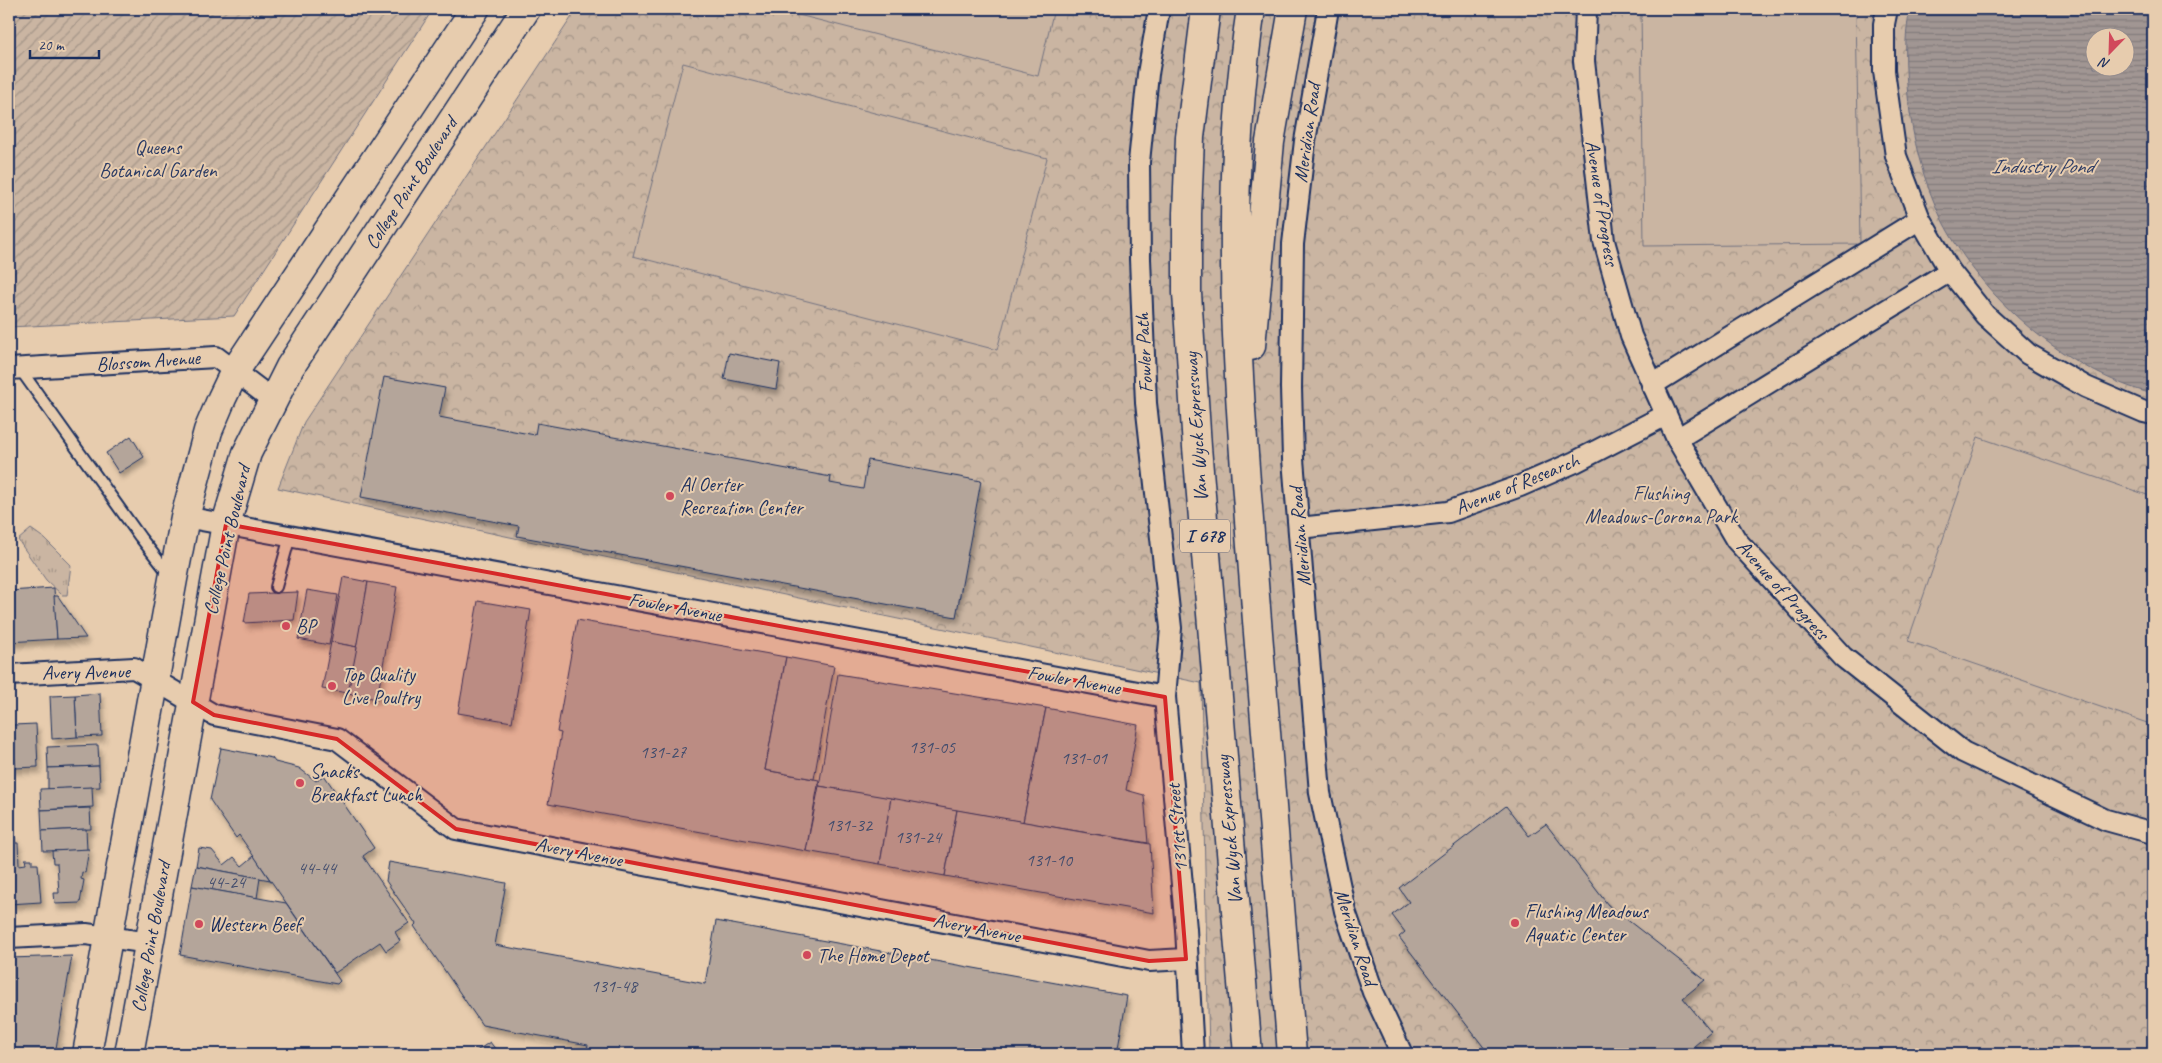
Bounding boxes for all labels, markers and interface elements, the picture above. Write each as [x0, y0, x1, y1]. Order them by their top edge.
scale bar [30, 28, 99, 60]
north arrow [2084, 28, 2134, 78]
text: 20 m [38, 36, 65, 55]
text: N [2096, 53, 2112, 73]
street label: Meridian Road [1288, 79, 1327, 184]
street label: College Point Boulevard [359, 110, 465, 254]
park label: Queens Botanical Garden [99, 135, 218, 183]
street label: Avenue of Progress [1580, 139, 1625, 270]
water label: Industry Pond [1991, 153, 2100, 179]
street label: Fowler Path [1129, 311, 1159, 394]
street label: Blossom Avenue [95, 345, 202, 377]
street label: Van Wyck Expressway [1178, 350, 1214, 503]
street label: Avenue of Research [1451, 447, 1584, 520]
street label: College Point Boulevard [198, 460, 257, 617]
place label: Al Oerter Recreation Center [680, 472, 804, 520]
park label: Flushing Meadows-Corona Park [1585, 481, 1739, 529]
street label: Meridian Road [1283, 483, 1317, 588]
marker: Al Oerter Recreation Center [664, 490, 676, 502]
road number: I 678 [1180, 520, 1230, 552]
street label: Avenue of Progress [1731, 535, 1836, 647]
street label: Fowler Avenue [627, 587, 725, 628]
place label: BP [296, 614, 318, 639]
marker: BP [280, 620, 292, 632]
street label: Avery Avenue [42, 659, 132, 685]
street label: Fowler Avenue [1026, 660, 1124, 701]
place label: Top Quality Live Poultry [342, 662, 421, 710]
marker: Top Quality Live Poultry [326, 680, 338, 692]
house number: 131-05 [909, 736, 956, 758]
house number: 131-27 [640, 741, 687, 763]
house number: 131-01 [1061, 747, 1108, 769]
street label: Van Wyck Expressway [1210, 753, 1248, 906]
place label: Snacks Breakfast Lunch [310, 759, 423, 807]
marker: Snacks Breakfast Lunch [294, 777, 306, 789]
street label: 131st Street [1160, 780, 1193, 873]
house number: 131-32 [826, 814, 874, 836]
house number: 131-24 [895, 826, 943, 848]
street label: Avery Avenue [533, 831, 626, 873]
house number: 131-10 [1026, 849, 1074, 871]
street label: College Point Boulevard [125, 857, 177, 1014]
house number: 44-44 [298, 857, 338, 879]
house number: 44-24 [207, 871, 247, 893]
street label: Meridian Road [1329, 886, 1384, 991]
place label: Flushing Meadows Aquatic Center [1525, 899, 1650, 947]
street label: Avery Avenue [931, 907, 1024, 949]
place label: Western Beef [209, 912, 304, 937]
marker: Flushing Meadows Aquatic Center [1509, 917, 1521, 929]
marker: Western Beef [193, 918, 205, 930]
place label: The Home Depot [817, 943, 931, 968]
marker: The Home Depot [801, 949, 813, 961]
house number: 131-48 [591, 975, 639, 997]

